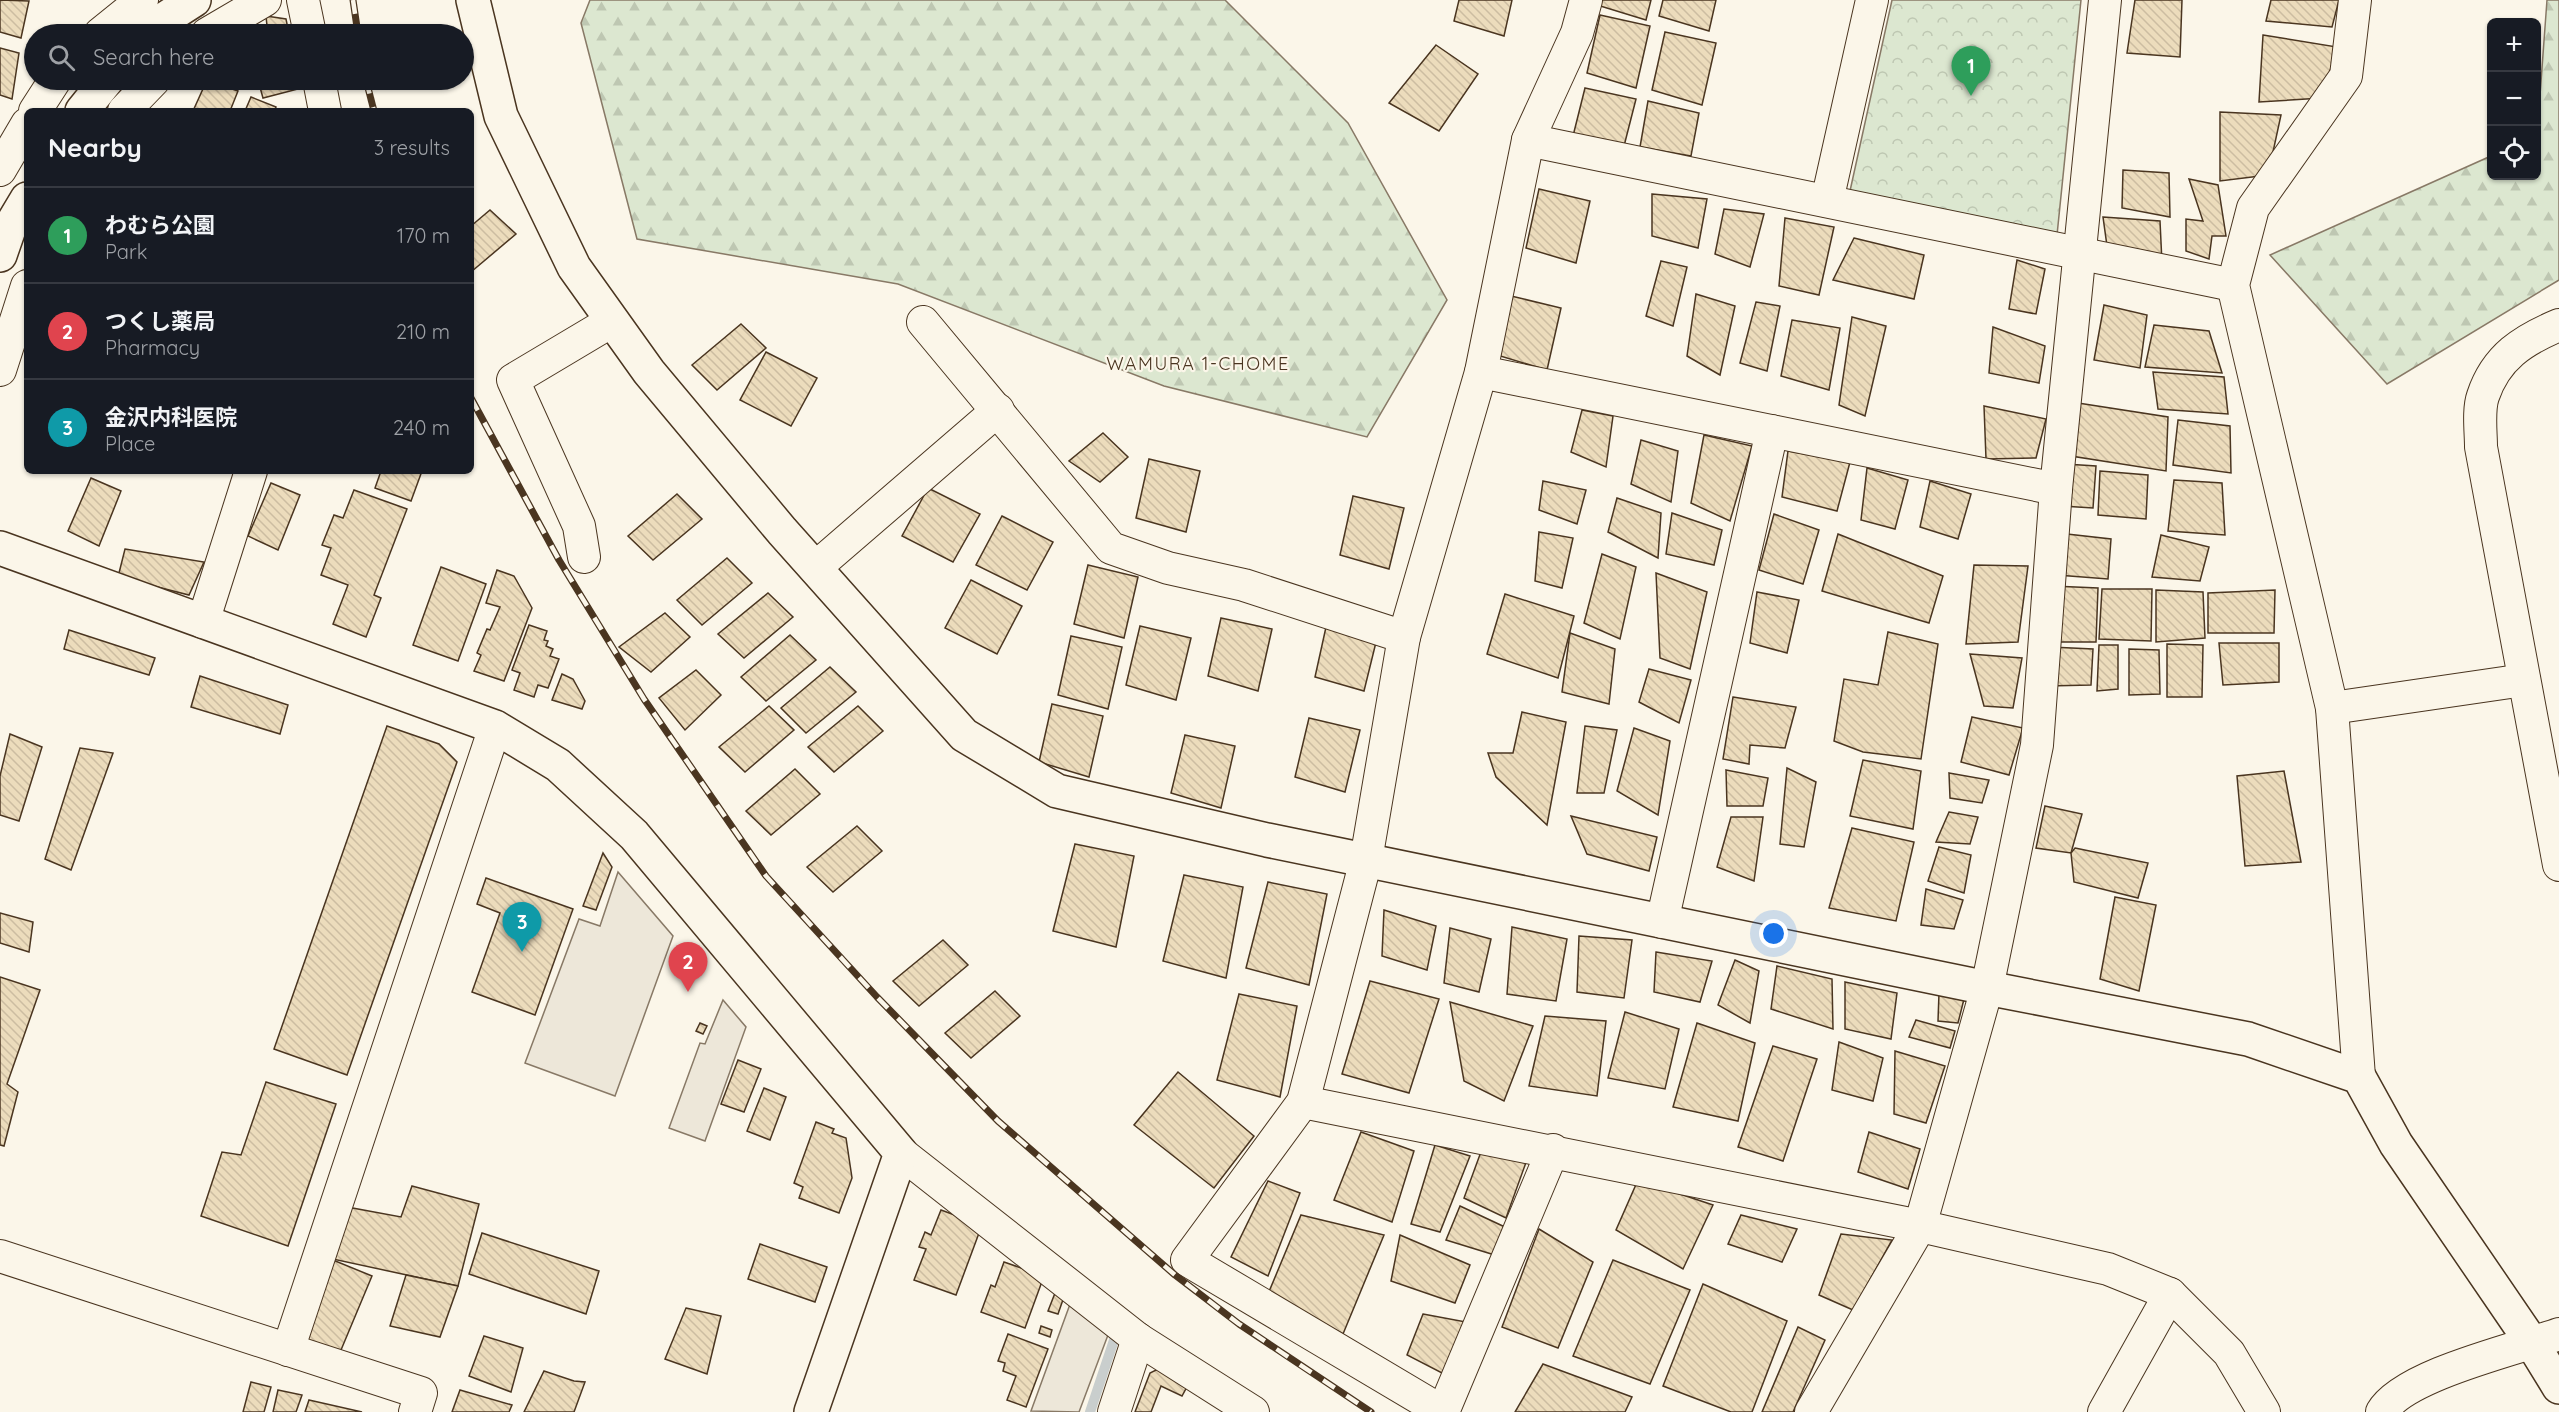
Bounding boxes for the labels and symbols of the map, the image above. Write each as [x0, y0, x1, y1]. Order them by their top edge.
pin: 1 [1952, 46, 1990, 96]
district label: WAMURA 1-CHOME [1106, 352, 1290, 375]
pin: 3 [502, 902, 542, 952]
your location [1759, 919, 1788, 948]
pin: 2 [668, 942, 708, 992]

